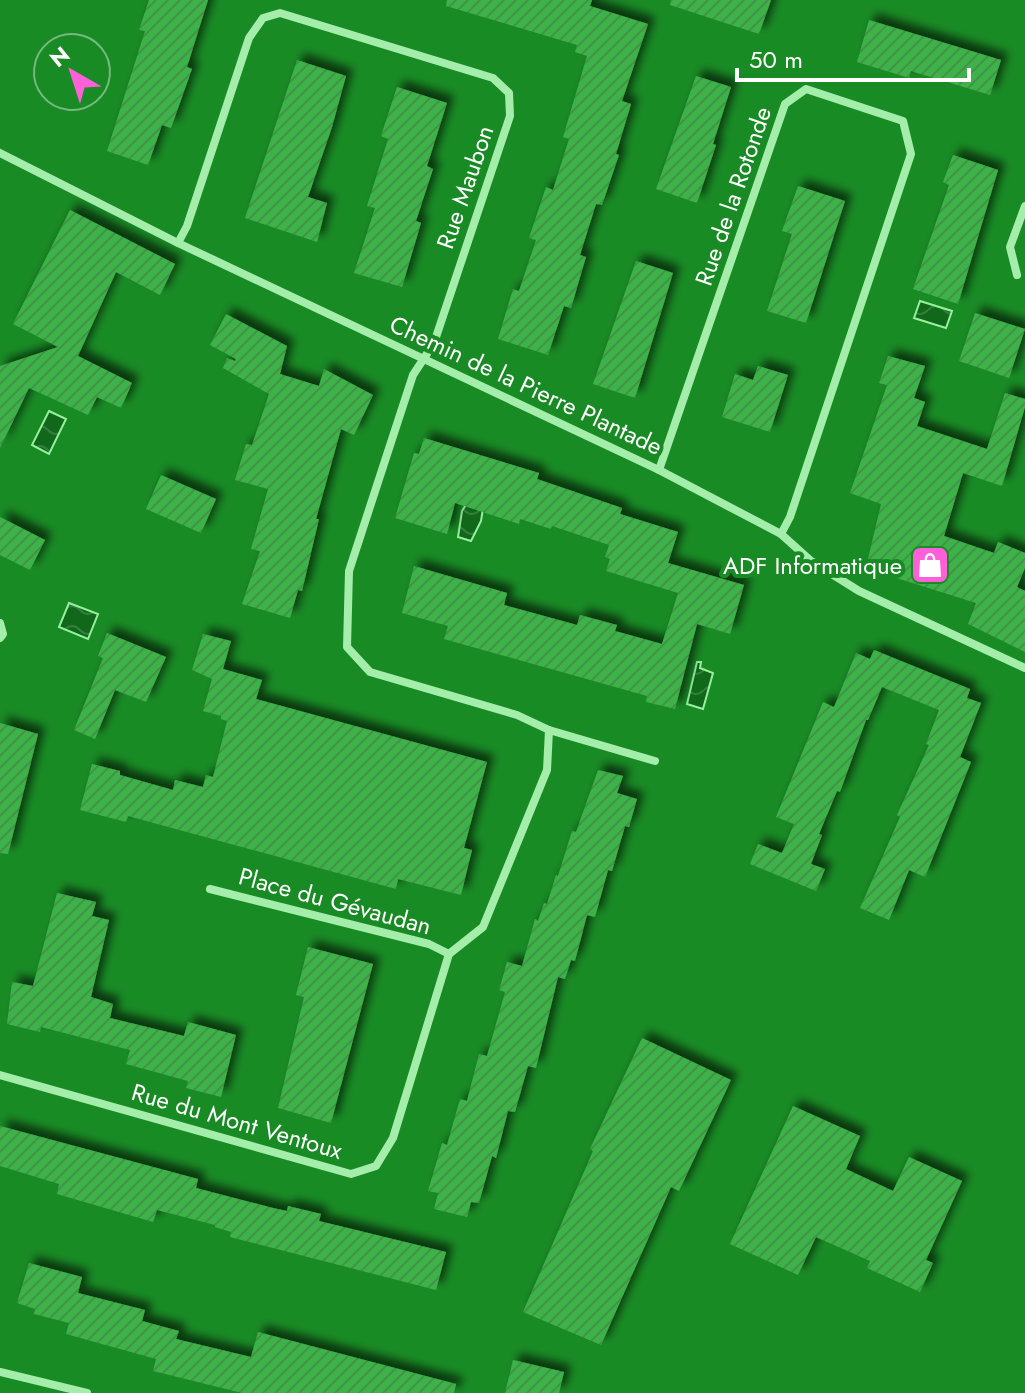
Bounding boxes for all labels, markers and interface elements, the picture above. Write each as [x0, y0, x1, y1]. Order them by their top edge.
north arrow [32, 32, 112, 112]
scale bar [737, 32, 969, 82]
text: N [43, 39, 76, 74]
text: 50 m [749, 42, 803, 77]
street label: Rue de la Rotonde [686, 102, 780, 290]
street label: Rue Maubon [428, 121, 502, 253]
street label: Chemin de la Pierre Plantade [384, 306, 668, 464]
shop icon: ADF Informatique [909, 544, 951, 586]
place label: ADF Informatique [723, 548, 902, 583]
street label: Place du Gévaudan [235, 858, 435, 944]
street label: Rue du Mont Ventoux [128, 1074, 347, 1168]

